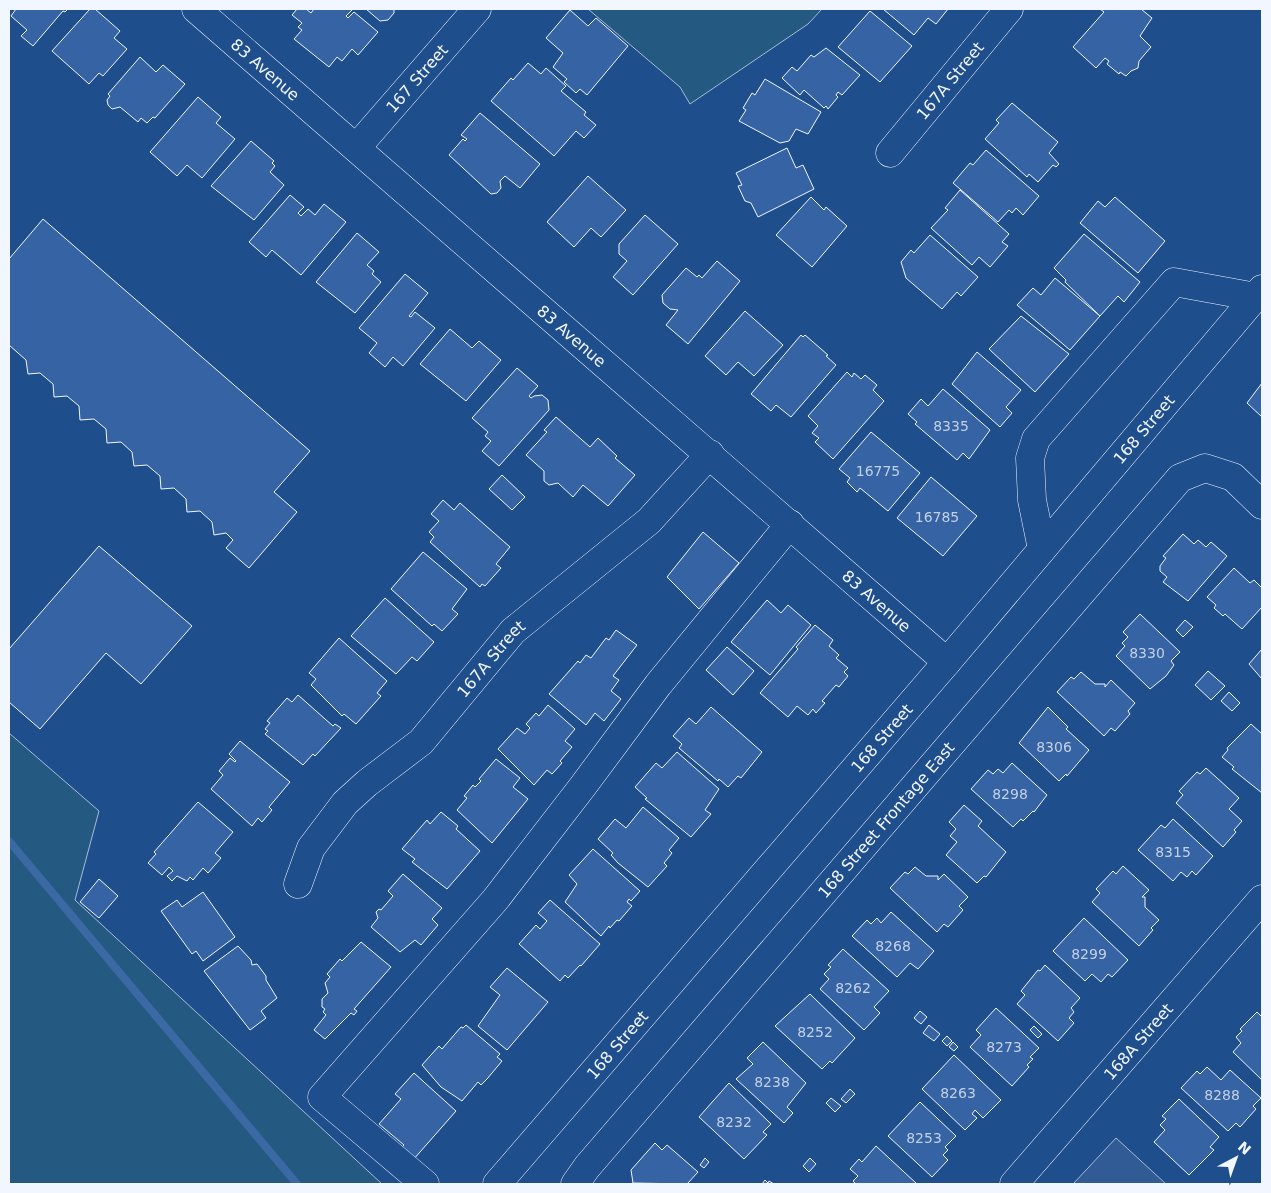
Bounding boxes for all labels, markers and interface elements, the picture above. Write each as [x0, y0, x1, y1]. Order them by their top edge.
street label: 83 Avenue [227, 35, 303, 105]
street label: 167A Street [913, 38, 988, 124]
street label: 167 Street [382, 41, 452, 117]
street label: 83 Avenue [533, 301, 610, 371]
street label: 168 Street [1110, 391, 1178, 468]
house number: 8335 [933, 418, 969, 434]
house number: 16775 [856, 463, 900, 479]
house number: 16785 [915, 509, 959, 525]
street label: 83 Avenue [838, 566, 915, 636]
street label: 167A Street [453, 616, 529, 701]
house number: 8330 [1129, 645, 1165, 661]
street label: 168 Street [847, 700, 917, 776]
street label: 168 Street Frontage East [814, 738, 958, 902]
house number: 8306 [1036, 739, 1072, 755]
house number: 8298 [992, 786, 1028, 802]
house number: 8315 [1155, 844, 1191, 860]
house number: 8268 [875, 938, 911, 954]
house number: 8299 [1071, 946, 1107, 962]
house number: 8262 [835, 980, 871, 996]
street label: 168A Street [1100, 1000, 1177, 1084]
street label: 168 Street [583, 1007, 652, 1083]
house number: 8252 [797, 1024, 833, 1040]
house number: 8273 [986, 1039, 1022, 1055]
house number: 8238 [754, 1074, 790, 1090]
house number: 8263 [940, 1085, 976, 1101]
house number: 8288 [1204, 1087, 1240, 1103]
house number: 8232 [716, 1114, 752, 1130]
house number: 8253 [906, 1130, 942, 1146]
north arrow [1211, 1133, 1261, 1183]
text: N [1235, 1138, 1254, 1158]

